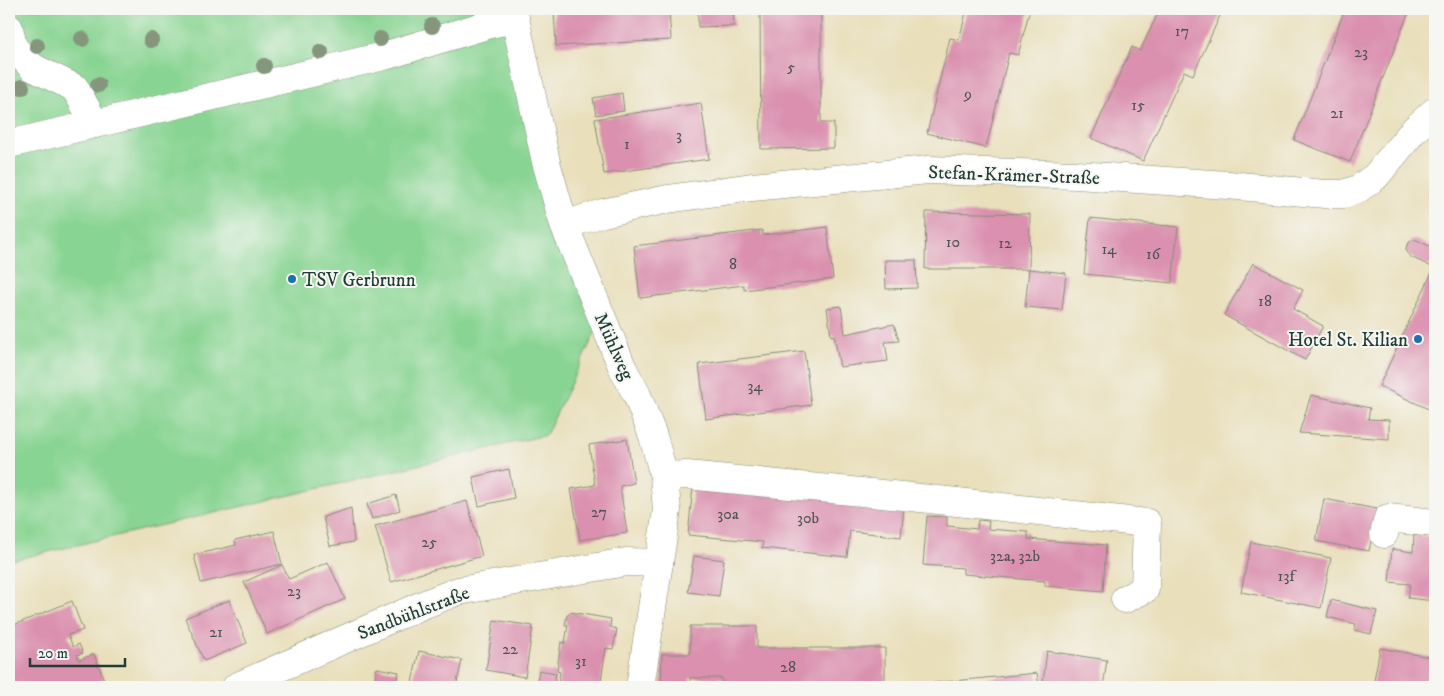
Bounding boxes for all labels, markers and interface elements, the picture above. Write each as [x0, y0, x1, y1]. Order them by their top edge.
house number: 17 [1175, 21, 1189, 41]
house number: 23 [1354, 42, 1368, 62]
house number: 5 [787, 57, 795, 77]
house number: 9 [963, 84, 972, 104]
house number: 15 [1131, 95, 1145, 115]
house number: 21 [1330, 103, 1344, 123]
house number: 3 [676, 125, 682, 145]
house number: 1 [624, 134, 630, 154]
street label: Stefan-Krämer-Straße [928, 161, 1100, 190]
house number: 10 [946, 232, 960, 252]
house number: 12 [998, 233, 1012, 253]
house number: 14 [1101, 239, 1117, 259]
house number: 16 [1146, 244, 1161, 264]
house number: 8 [729, 254, 737, 274]
place label: TSV Gerbrunn [302, 269, 416, 292]
marker: TSV Gerbrunn [286, 273, 298, 285]
house number: 18 [1258, 291, 1272, 311]
street label: Mühlweg [589, 309, 639, 384]
place label: Hotel St. Kilian [1288, 329, 1408, 352]
marker: Hotel St. Kilian [1412, 333, 1424, 345]
house number: 34 [747, 376, 763, 396]
house number: 27 [591, 502, 607, 522]
house number: 30a [717, 504, 739, 524]
house number: 30b [797, 508, 819, 528]
house number: 25 [421, 532, 437, 552]
house number: 32a, 32b [990, 546, 1040, 566]
house number: 13f [1278, 566, 1297, 586]
house number: 23 [287, 581, 301, 601]
street label: Sandbühlstraße [354, 581, 473, 645]
house number: 21 [209, 622, 223, 642]
scale bar [30, 636, 125, 668]
house number: 22 [502, 639, 518, 659]
text: 20 m [38, 644, 68, 663]
house number: 31 [575, 651, 587, 671]
house number: 28 [780, 657, 796, 677]

